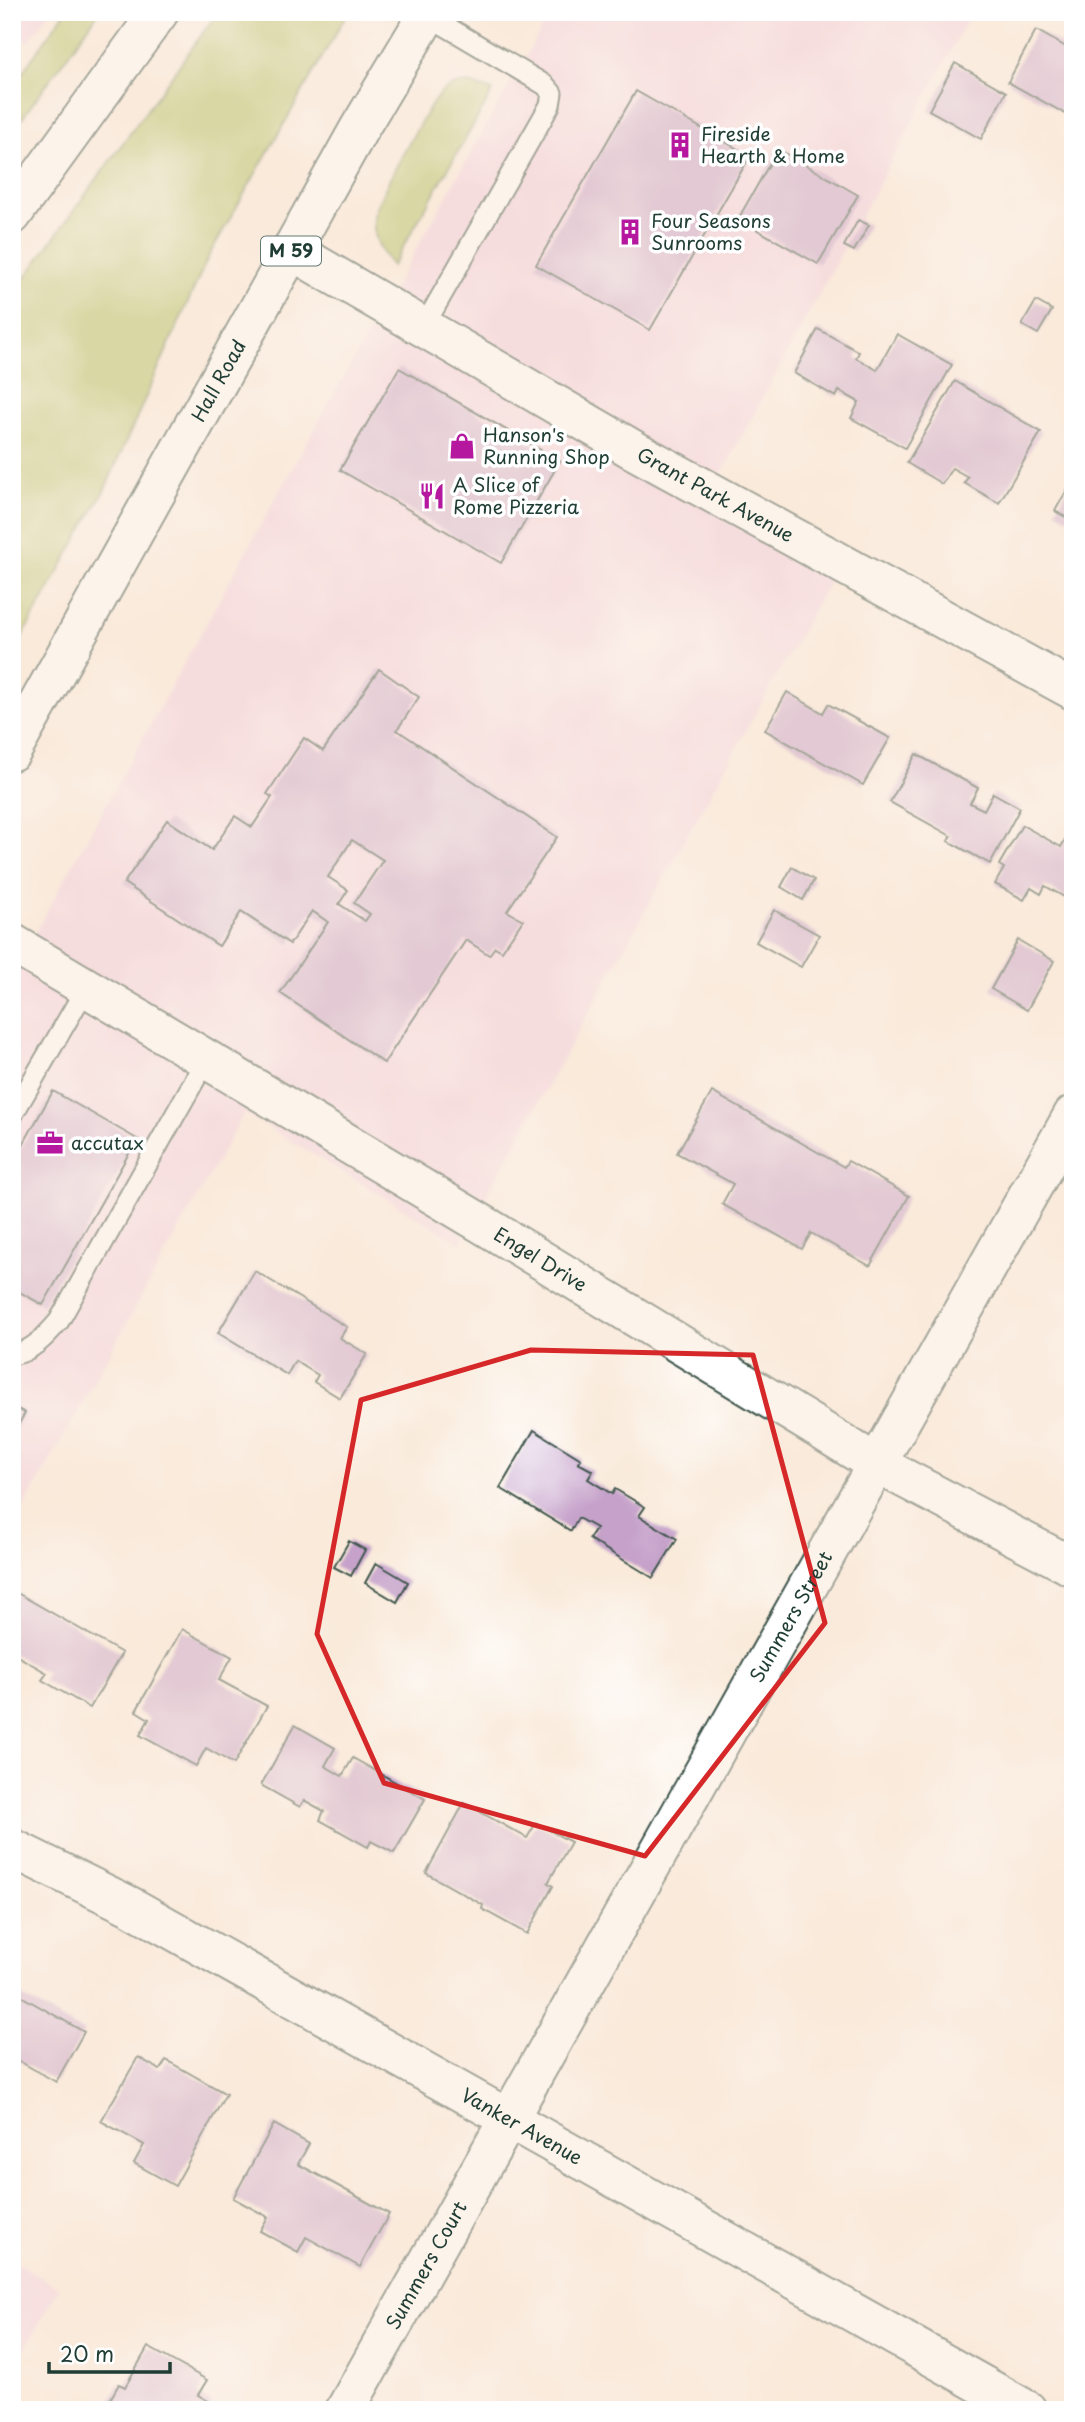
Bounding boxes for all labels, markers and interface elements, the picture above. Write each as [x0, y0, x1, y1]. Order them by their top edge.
place label: Fireside Hearth & Home [701, 119, 845, 169]
building icon: Fireside Hearth & Home [665, 130, 695, 160]
place label: Four Seasons Sunrooms [651, 206, 771, 256]
building icon: Four Seasons Sunrooms [615, 217, 645, 247]
road number: M 59 [261, 236, 321, 265]
street label: Hall Road [184, 334, 252, 426]
place label: Hanson's Running Shop [483, 420, 610, 470]
shop icon: Hanson's Running Shop [447, 431, 477, 461]
street label: Grant Park Avenue [632, 440, 800, 548]
place label: A Slice of Rome Pizzeria [453, 470, 579, 520]
restaurant icon: A Slice of Rome Pizzeria [417, 481, 447, 511]
office icon: accutax [35, 1128, 65, 1158]
place label: accutax [71, 1128, 144, 1156]
street label: Engel Drive [489, 1219, 593, 1298]
street label: Summers Street [742, 1545, 838, 1687]
street label: Vanker Avenue [457, 2080, 588, 2171]
street label: Summers Court [378, 2195, 473, 2334]
scale bar [49, 2331, 170, 2375]
text: 20 m [60, 2337, 114, 2369]

